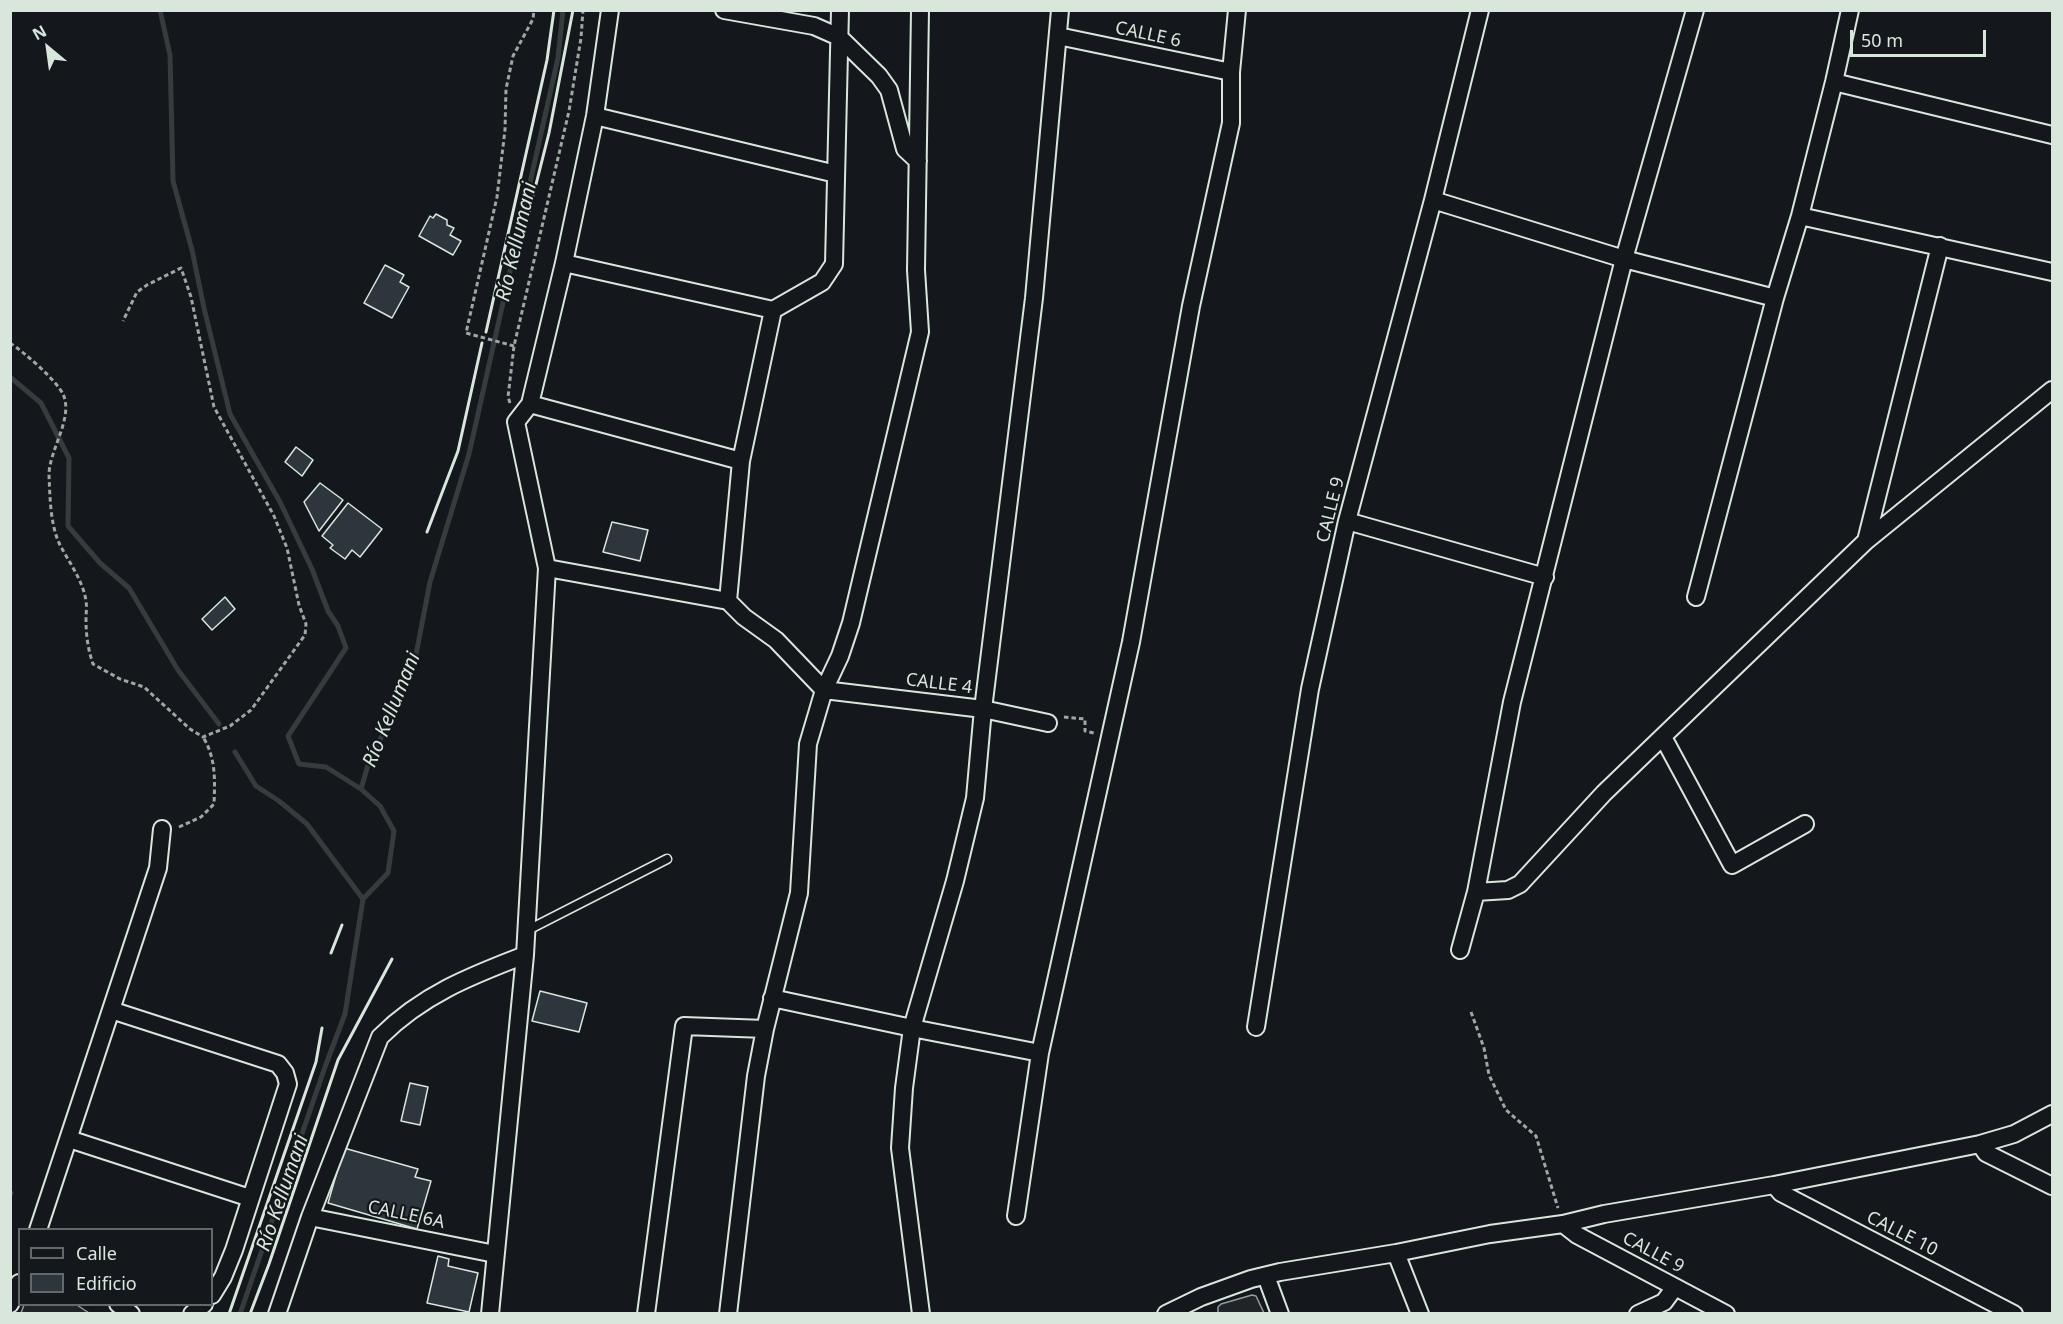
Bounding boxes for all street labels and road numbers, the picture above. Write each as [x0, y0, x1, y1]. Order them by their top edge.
street label: CALLE 6 [1113, 17, 1183, 53]
street label: CALLE 9 [1312, 475, 1350, 545]
street label: CALLE 4 [905, 669, 973, 699]
street label: CALLE 6A [365, 1196, 447, 1234]
street label: CALLE 10 [1863, 1207, 1941, 1261]
street label: CALLE 9 [1618, 1228, 1688, 1278]

